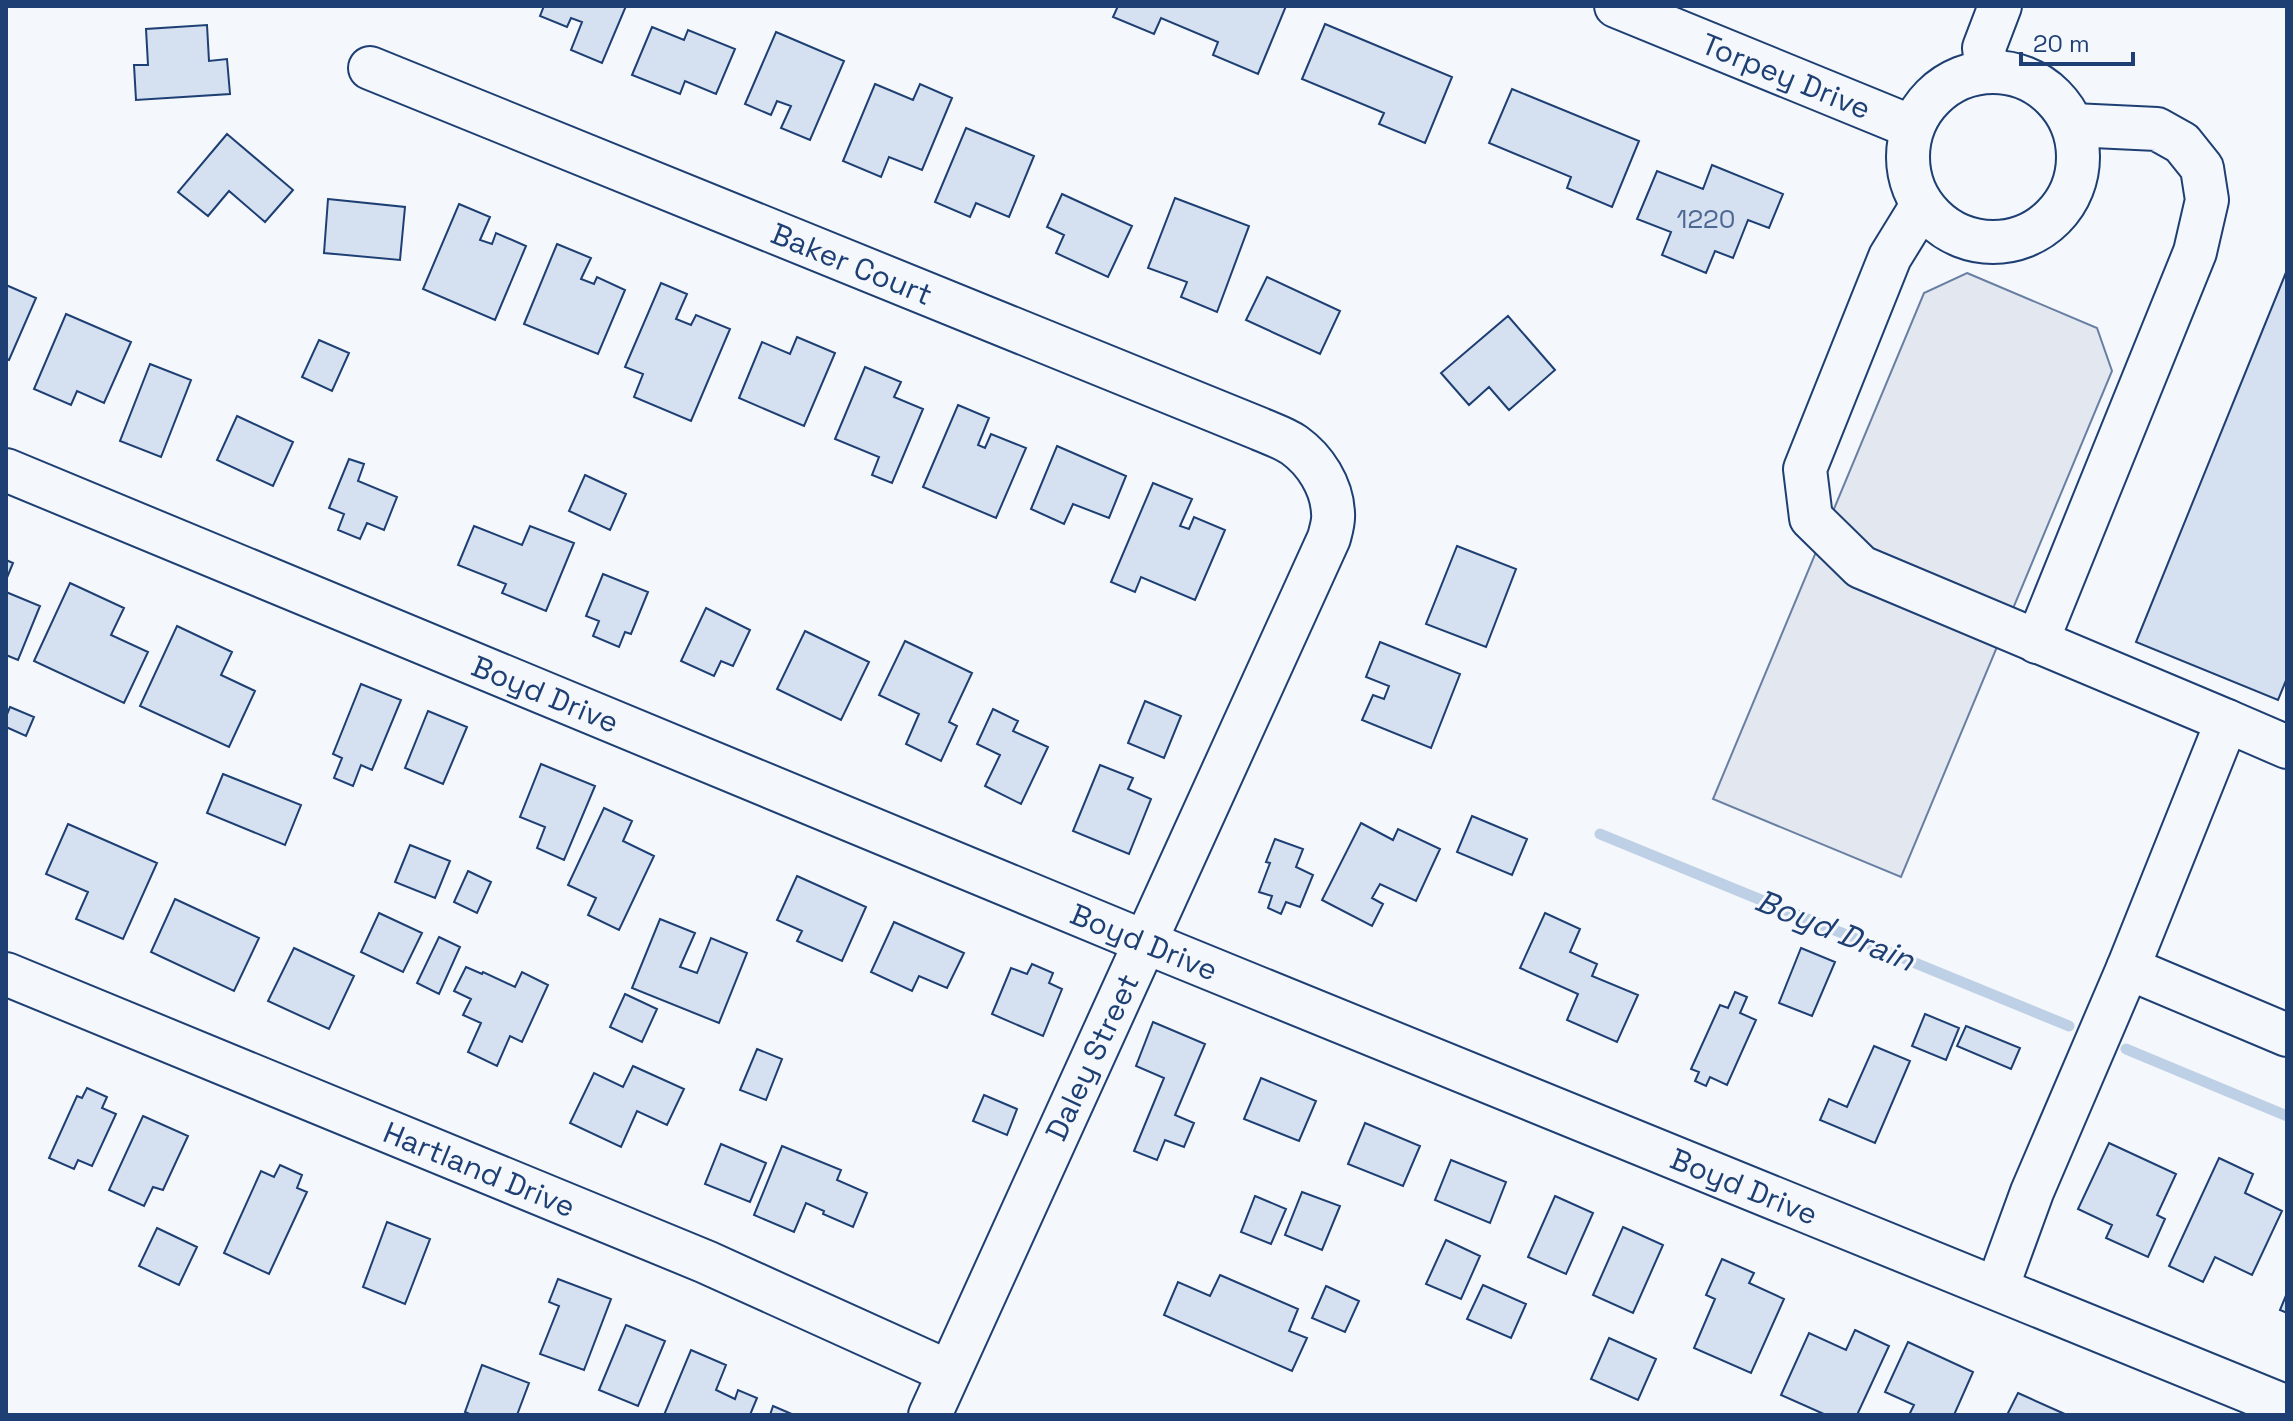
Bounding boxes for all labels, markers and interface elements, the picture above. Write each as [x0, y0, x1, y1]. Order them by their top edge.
scale bar [2021, 16, 2133, 66]
street label: Torpey Drive [1696, 24, 1877, 128]
text: 20 m [2033, 28, 2090, 59]
house number: 1220 [1677, 202, 1735, 236]
street label: Baker Court [766, 213, 938, 314]
street label: Boyd Drive [466, 646, 625, 741]
water label: Boyd Drain [1750, 880, 1922, 981]
street label: Boyd Drive [1065, 894, 1224, 989]
street label: Daley Street [1036, 967, 1148, 1147]
street label: Hartland Drive [378, 1112, 581, 1226]
street label: Boyd Drive [1665, 1139, 1824, 1233]

